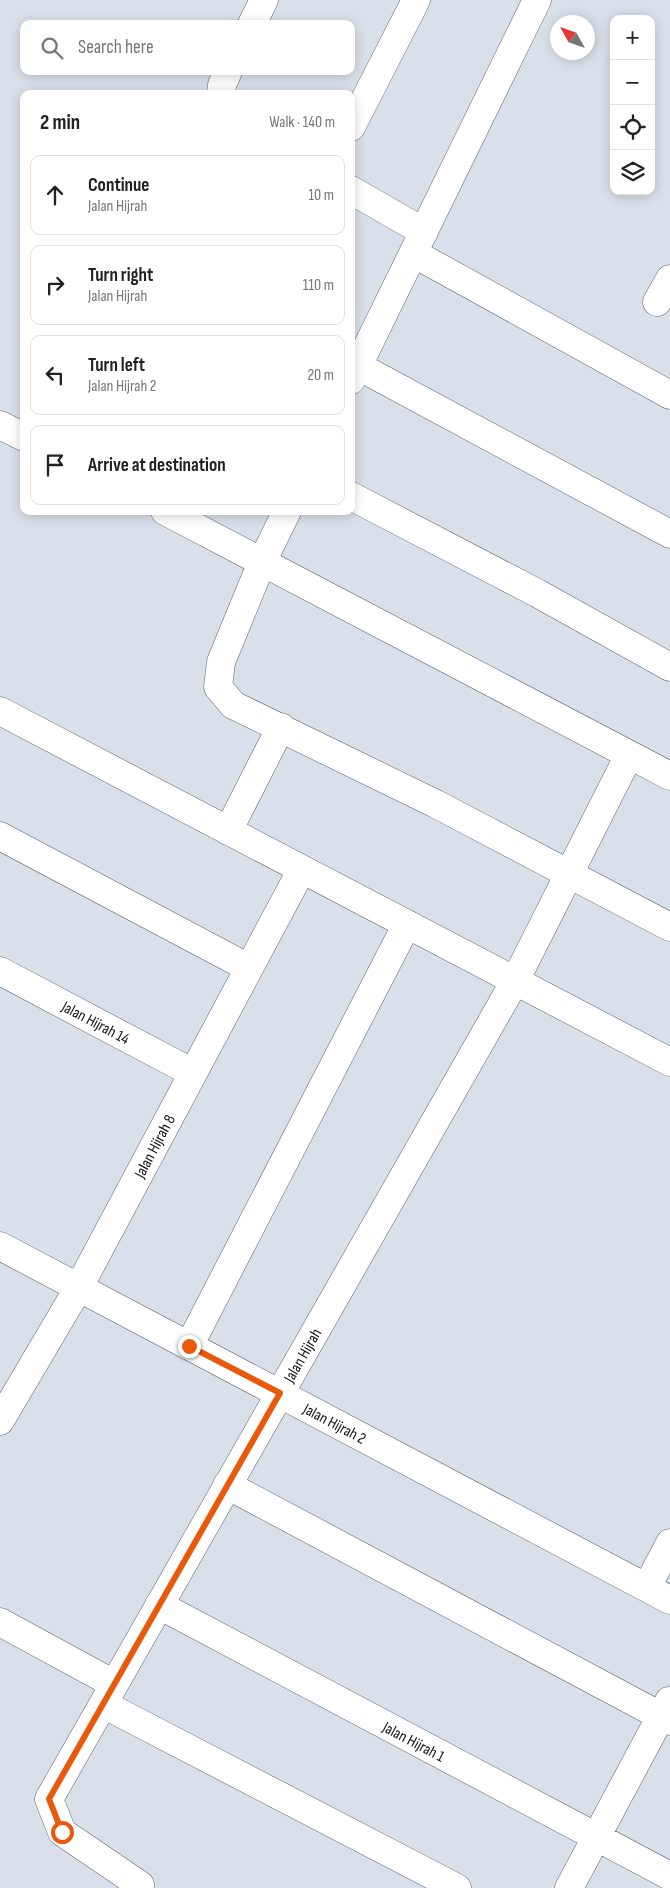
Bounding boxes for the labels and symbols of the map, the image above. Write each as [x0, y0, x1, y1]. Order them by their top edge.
north arrow [550, 15, 595, 60]
street label: Jalan Hijrah 14 [57, 997, 133, 1049]
street label: Jalan Hijrah 8 [130, 1112, 180, 1182]
street label: Jalan Hijrah [280, 1325, 326, 1387]
route end [178, 1335, 201, 1358]
street label: Jalan Hijrah 2 [299, 1399, 369, 1449]
street label: Jalan Hijrah 1 [378, 1718, 448, 1767]
route start [51, 1821, 74, 1844]

